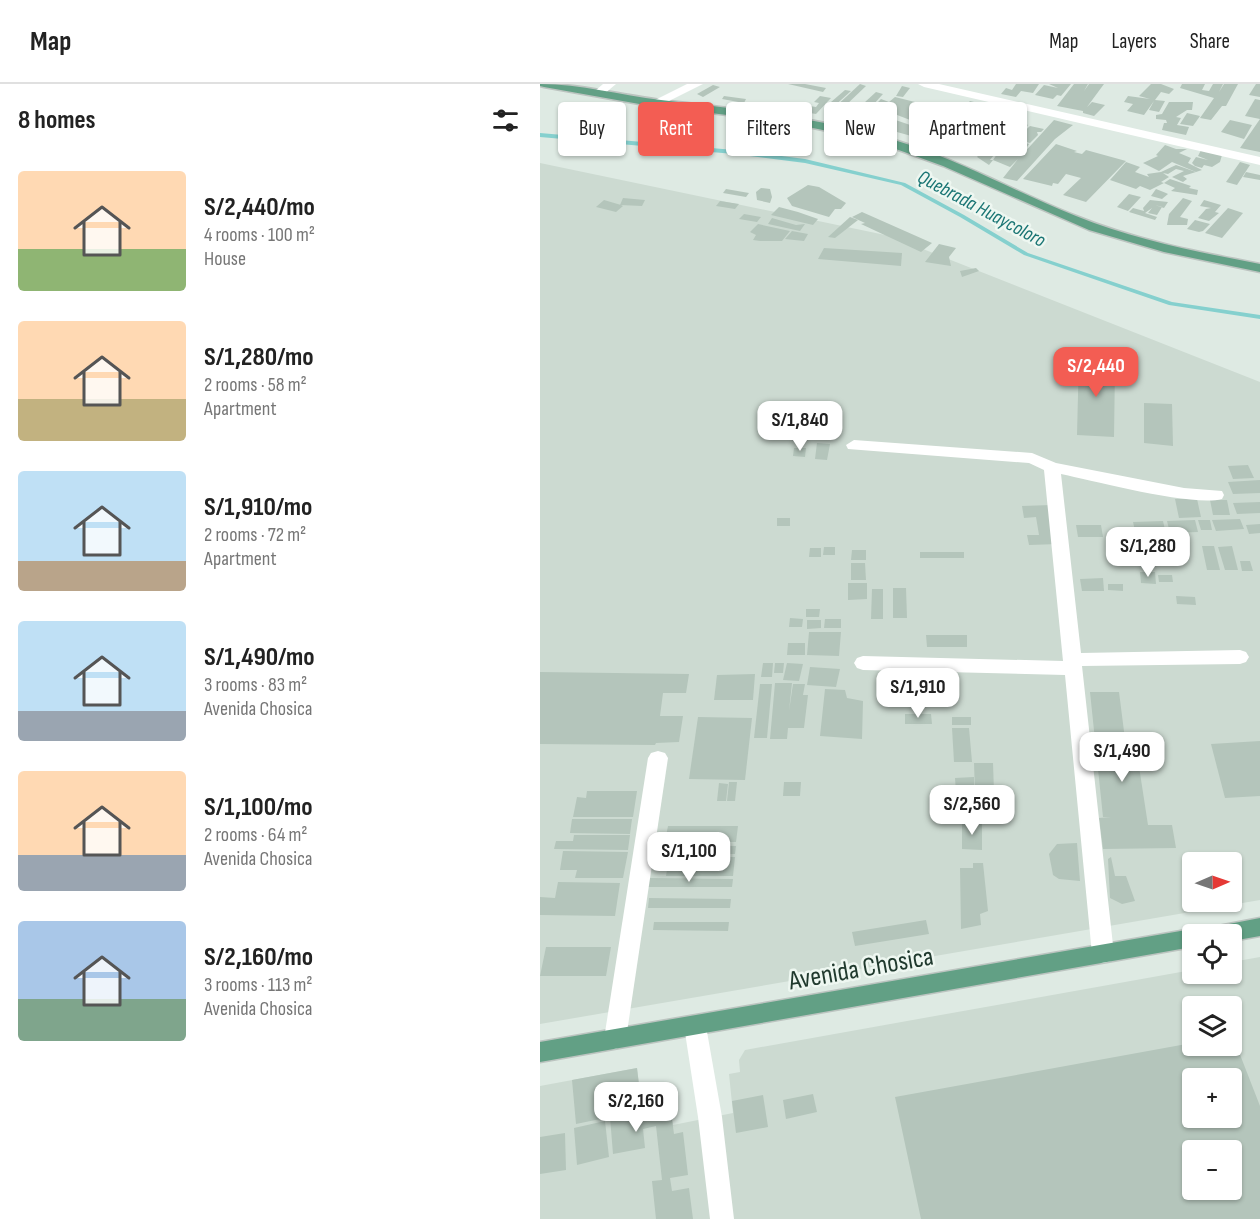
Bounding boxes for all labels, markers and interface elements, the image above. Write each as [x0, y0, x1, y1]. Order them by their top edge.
text: Map [30, 25, 71, 58]
text: Map [1049, 29, 1078, 54]
text: Layers [1111, 29, 1157, 54]
text: Share [1190, 29, 1230, 54]
chip: Buy [558, 102, 626, 156]
chip: Rent [638, 102, 714, 156]
chip: Filters [726, 102, 812, 156]
chip: New [824, 102, 897, 156]
chip: Apartment [909, 102, 1027, 156]
icon: filters [489, 104, 522, 137]
text: 8 homes [18, 105, 96, 136]
water label: Quebrada Huaycoloro [913, 165, 1050, 253]
text: S/2,440/mo [204, 192, 315, 223]
icon: home [66, 195, 138, 267]
text: 4 rooms · 100 m² [204, 223, 315, 247]
text: House [204, 247, 246, 271]
text: S/1,280/mo [204, 342, 313, 373]
icon: home [66, 345, 138, 417]
pin: S/2,440 [1041, 347, 1151, 398]
text: S/2,440 [1067, 354, 1125, 378]
text: 2 rooms · 58 m² [204, 373, 307, 397]
text: Apartment [204, 397, 277, 421]
pin: S/1,840 [745, 401, 855, 452]
text: S/1,840 [771, 408, 829, 432]
text: S/1,910/mo [204, 492, 312, 523]
icon: home [66, 495, 138, 567]
text: 2 rooms · 72 m² [204, 523, 306, 547]
pin: S/1,280 [1093, 527, 1203, 578]
text: S/1,280 [1120, 534, 1176, 558]
text: Apartment [204, 547, 277, 571]
text: S/1,490/mo [204, 642, 314, 673]
icon: home [66, 645, 138, 717]
pin: S/1,910 [863, 668, 973, 719]
text: 3 rooms · 83 m² [204, 673, 307, 697]
text: S/1,910 [890, 675, 946, 699]
text: Avenida Chosica [204, 697, 312, 721]
pin: S/1,490 [1067, 732, 1177, 783]
text: S/1,490 [1094, 739, 1151, 763]
pin: S/2,560 [917, 785, 1027, 836]
text: S/1,100/mo [204, 792, 313, 823]
text: S/2,560 [944, 792, 1000, 816]
icon: home [66, 795, 138, 867]
text: 2 rooms · 64 m² [204, 823, 308, 847]
pin: S/1,100 [634, 832, 744, 883]
text: S/1,100 [661, 839, 717, 863]
text: Avenida Chosica [204, 847, 312, 871]
north arrow [1182, 852, 1242, 912]
map controls [1182, 852, 1242, 1200]
button: locate [1182, 924, 1242, 984]
street label: Avenida Chosica [785, 941, 936, 998]
text: S/2,160/mo [204, 942, 313, 973]
icon: home [66, 945, 138, 1017]
text: 3 rooms · 113 m² [204, 973, 313, 997]
button: layers [1182, 996, 1242, 1056]
text: Avenida Chosica [204, 997, 312, 1021]
button: + [1182, 1068, 1242, 1128]
pin: S/2,160 [581, 1082, 691, 1133]
text: S/2,160 [608, 1089, 664, 1113]
button: − [1182, 1140, 1242, 1200]

